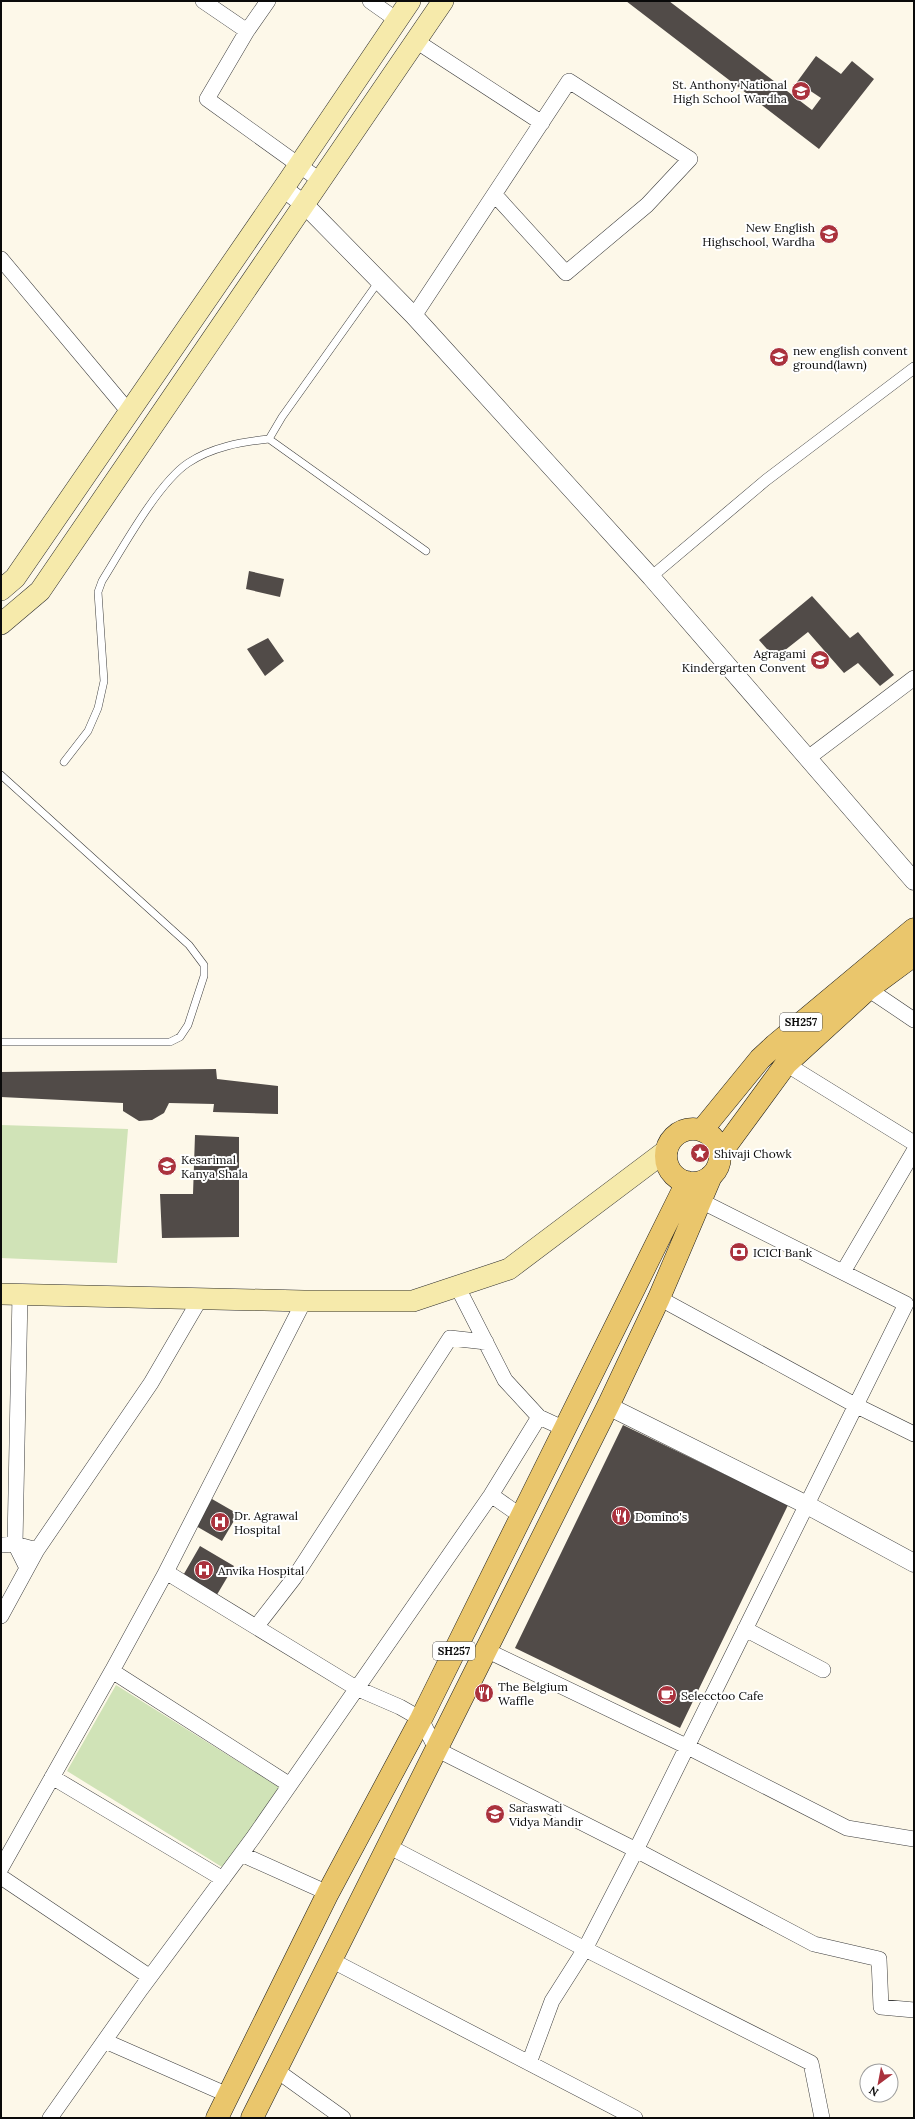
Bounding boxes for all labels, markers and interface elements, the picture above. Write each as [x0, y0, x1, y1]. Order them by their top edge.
place label: St. Anthony National High School Wardha [672, 77, 787, 106]
school or university icon: St. Anthony National High School Wardha [790, 80, 812, 102]
place label: New English Highschool, Wardha [702, 220, 815, 249]
school or university icon: New English Highschool, Wardha [818, 223, 840, 245]
place label: new english convent ground(lawn) [793, 343, 908, 373]
school or university icon: new english convent ground(lawn) [768, 346, 790, 368]
place label: Agragami Kindergarten Convent [682, 646, 806, 675]
school or university icon: Agragami Kindergarten Convent [809, 649, 831, 671]
road number: SH257 [780, 1013, 822, 1031]
place icon: Shivaji Chowk [689, 1142, 711, 1164]
place label: Shivaji Chowk [714, 1146, 792, 1161]
place label: Kesarimal Kanya Shala [181, 1152, 248, 1181]
school or university icon: Kesarimal Kanya Shala [156, 1155, 178, 1177]
bank icon: ICICI Bank [728, 1241, 750, 1263]
place label: ICICI Bank [753, 1245, 813, 1260]
restaurant icon: Domino's [610, 1505, 632, 1527]
place label: Dr. Agrawal Hospital [234, 1508, 298, 1537]
place label: Domino's [635, 1509, 688, 1524]
hospital icon: Dr. Agrawal Hospital [209, 1511, 231, 1533]
hospital icon: Anvika Hospital [193, 1559, 215, 1581]
place label: Anvika Hospital [217, 1563, 304, 1578]
road number: SH257 [433, 1642, 475, 1660]
place label: The Belgium Waffle [498, 1679, 568, 1708]
restaurant icon: The Belgium Waffle [473, 1682, 495, 1704]
cafe icon: Selecctoo Cafe [656, 1684, 678, 1706]
place label: Selecctoo Cafe [681, 1688, 764, 1703]
place label: Saraswati Vidya Mandir [508, 1800, 584, 1829]
school or university icon: Saraswati Vidya Mandir [484, 1803, 506, 1825]
north arrow [859, 2063, 899, 2103]
text: N [866, 2083, 881, 2100]

